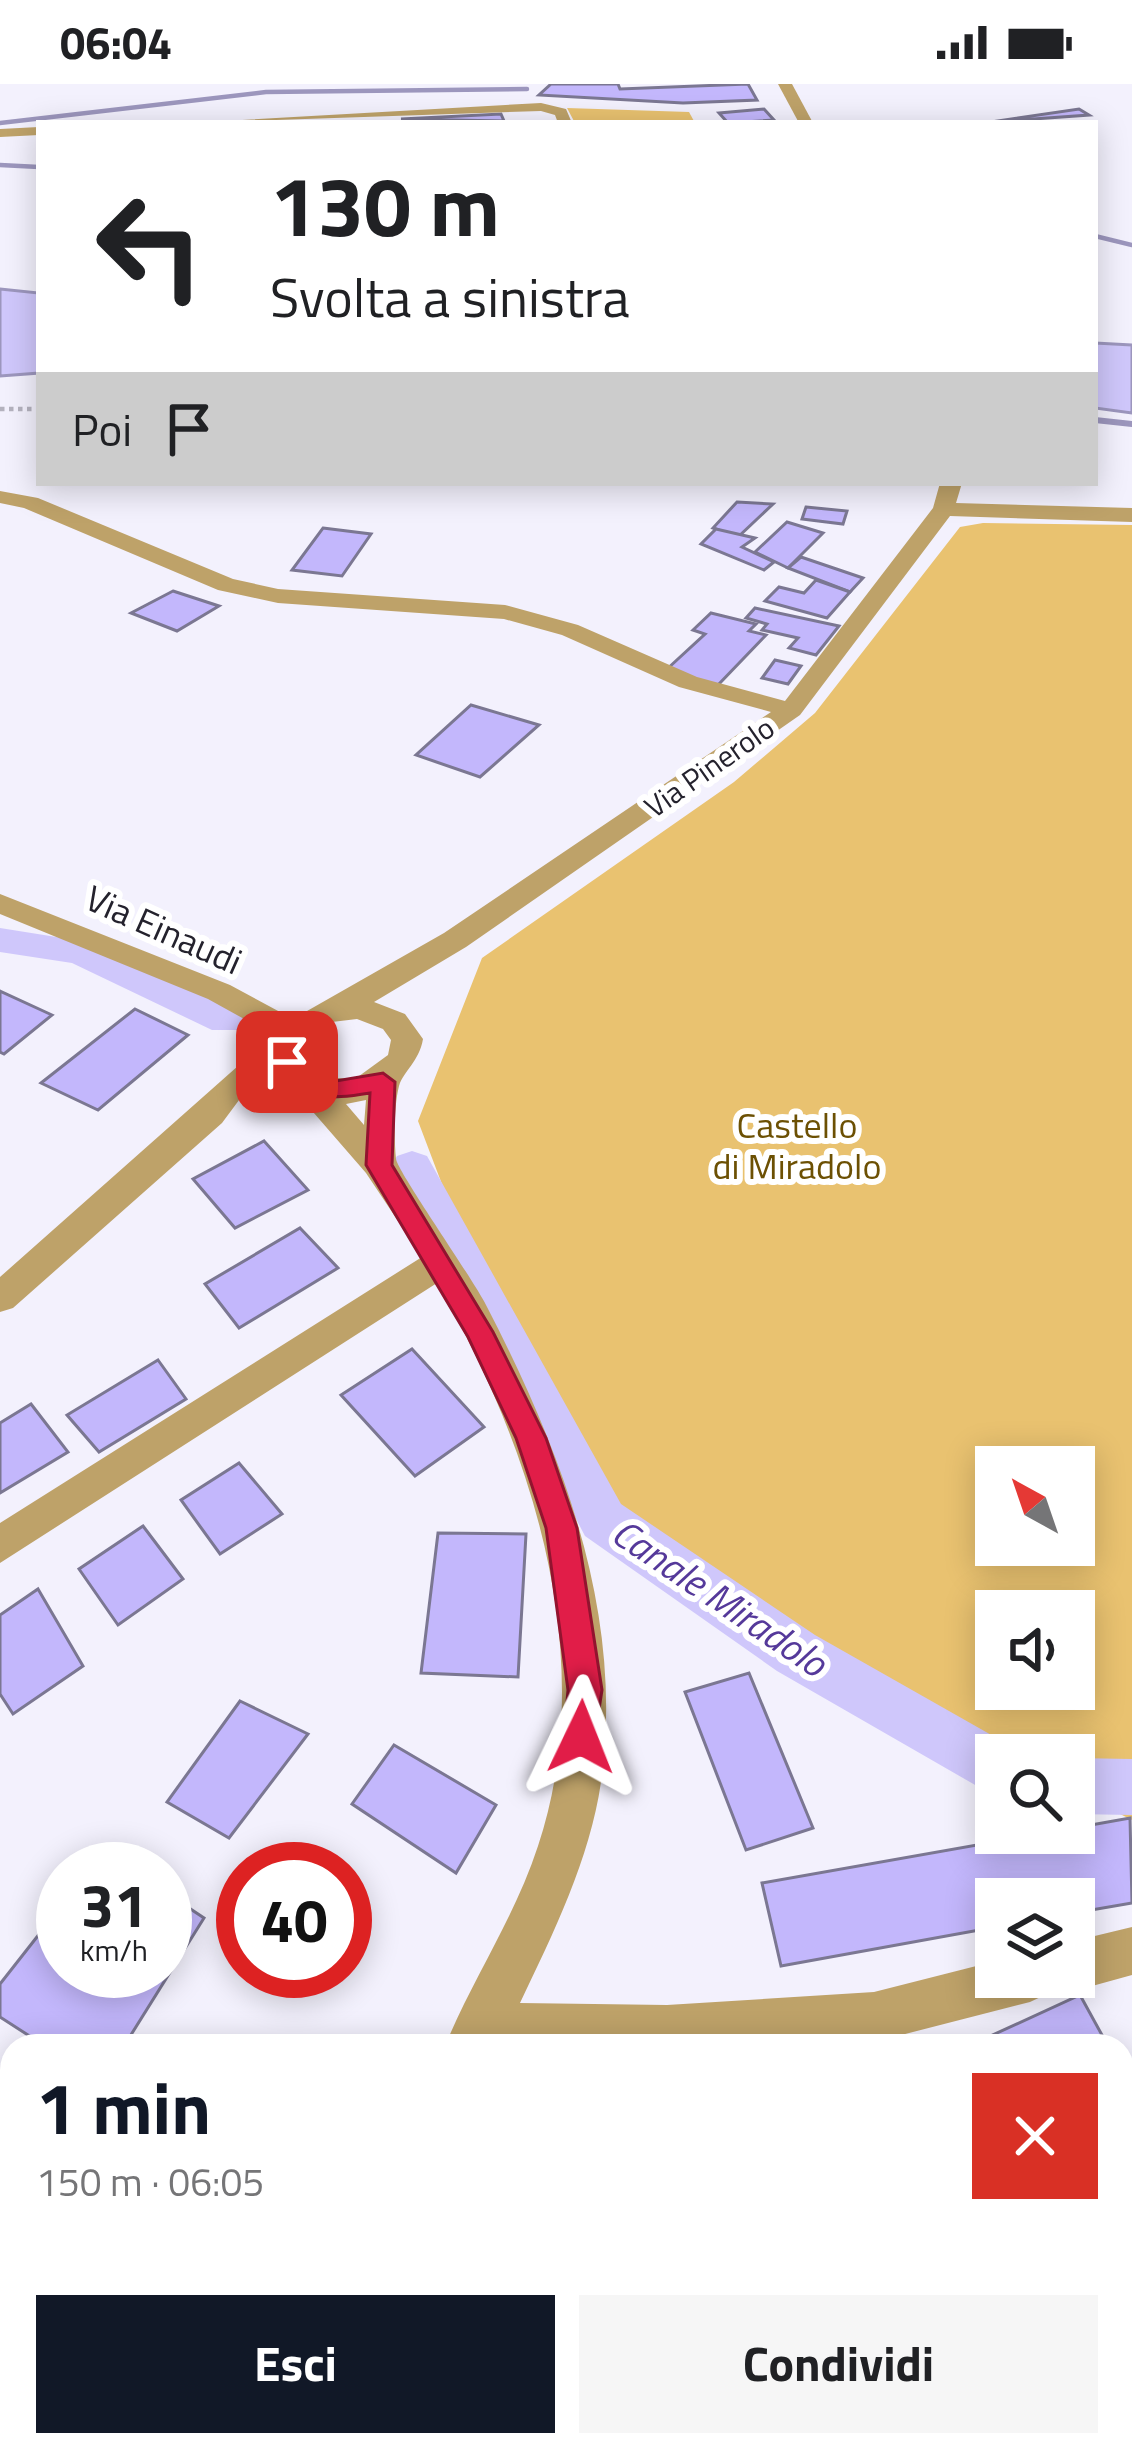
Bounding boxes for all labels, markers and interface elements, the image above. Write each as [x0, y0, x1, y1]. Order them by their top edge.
text: 06:04 [60, 8, 172, 76]
text: 130 m [270, 141, 500, 269]
icon: left [72, 168, 228, 324]
text: Svolta a sinistra [270, 256, 630, 338]
text: Poi [72, 395, 132, 463]
icon: arrive [156, 396, 222, 462]
street label: Via Pinerolo [634, 705, 784, 829]
street label: Via Einaudi [77, 870, 251, 988]
pin [236, 1011, 338, 1113]
icon: arrive [254, 1029, 320, 1095]
park label: Castello di Miradolo [713, 1097, 881, 1193]
north arrow [975, 1446, 1095, 1566]
map controls [975, 1446, 1095, 1998]
water label: Canale Miradolo [600, 1503, 841, 1692]
button: sound [975, 1590, 1095, 1710]
position arrow [518, 1674, 644, 1800]
button: search [975, 1734, 1095, 1854]
speed limit sign: 40 [216, 1842, 372, 1998]
text: 31 [80, 1859, 148, 1950]
button: layers [975, 1878, 1095, 1998]
text: km/h [80, 1927, 148, 1973]
text: 1 min [36, 2052, 211, 2162]
button: close [972, 2073, 1098, 2199]
text: 150 m · 06:05 [36, 2152, 264, 2211]
button: Esci [36, 2295, 555, 2433]
button: Condividi [579, 2295, 1098, 2433]

